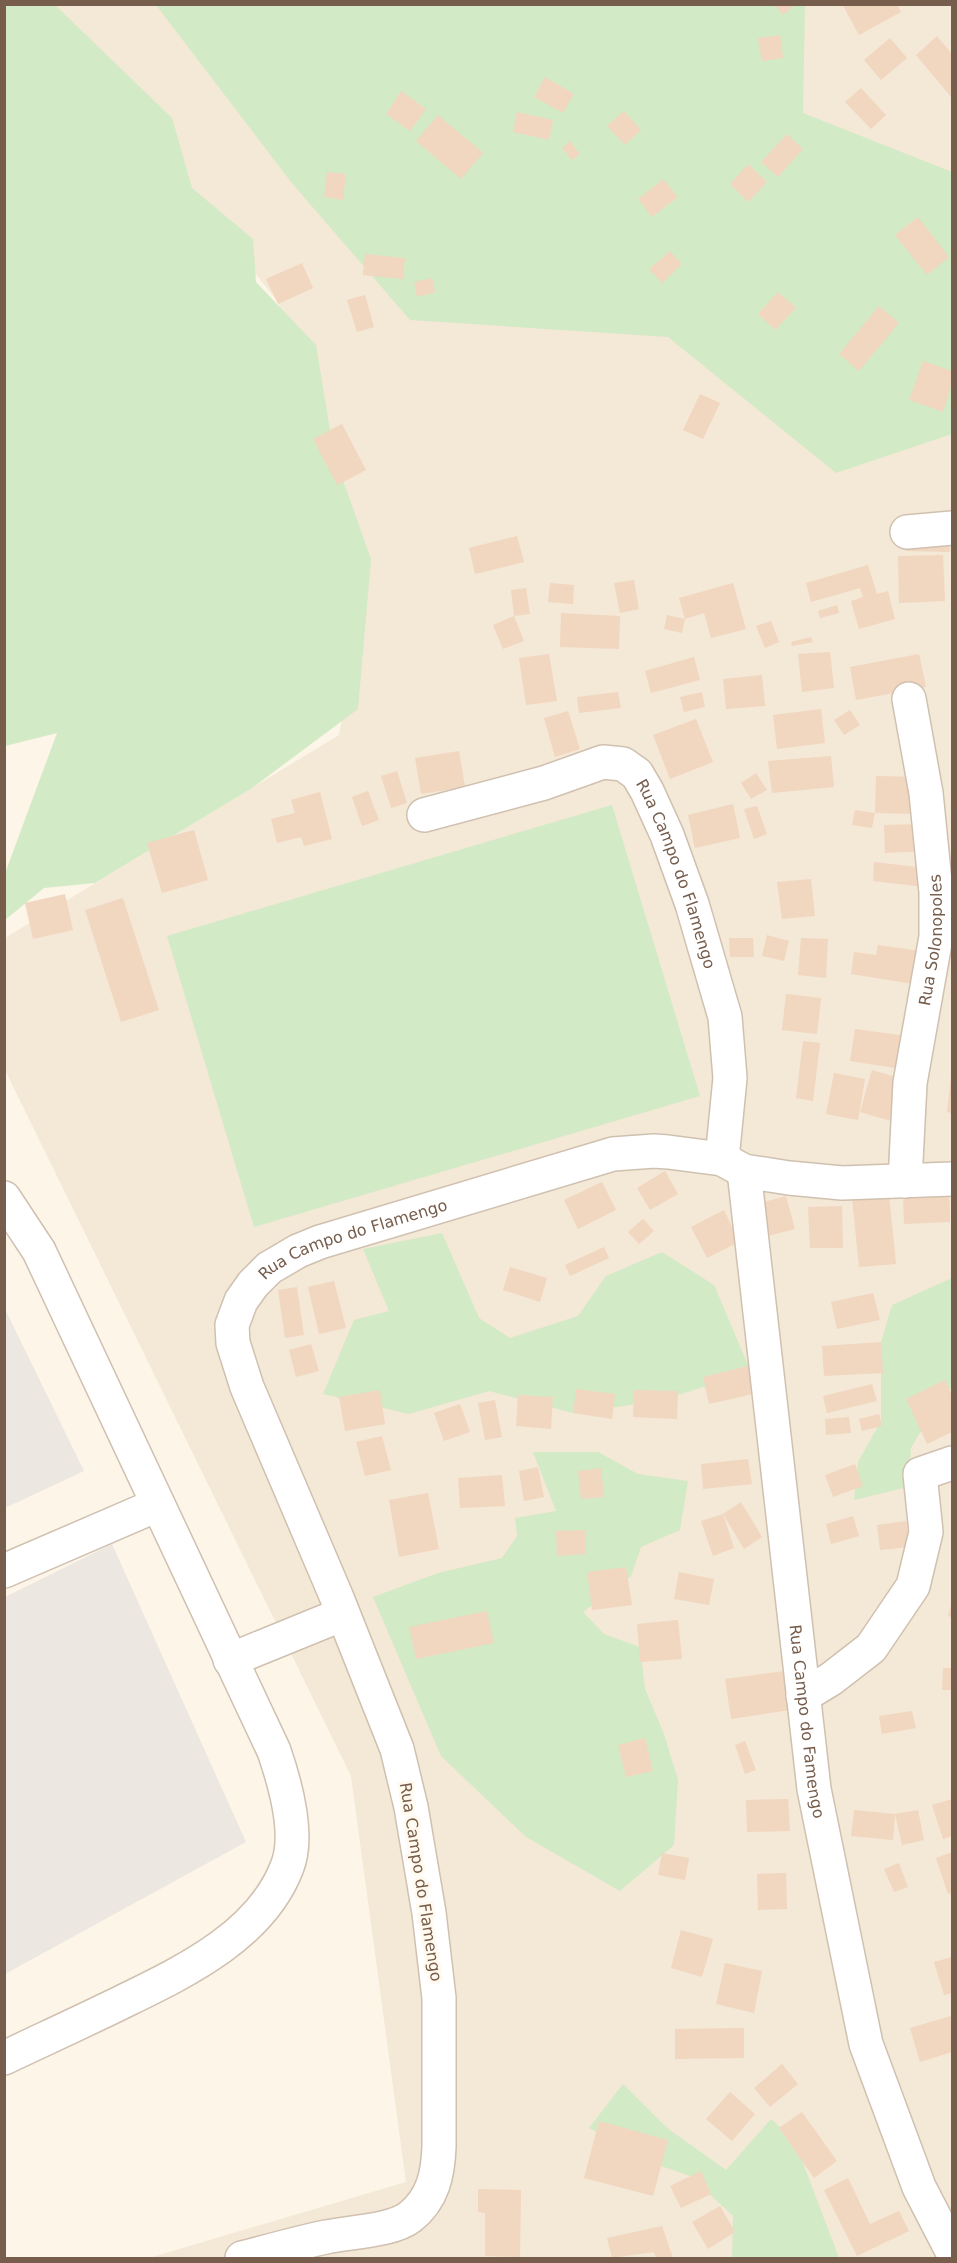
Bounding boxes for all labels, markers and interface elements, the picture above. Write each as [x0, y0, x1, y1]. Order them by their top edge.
street label: Rua Campo do Flamengo [633, 775, 720, 971]
street label: Rua Solonopoles [914, 873, 946, 1007]
street label: Rua Campo do Flamengo [254, 1195, 449, 1283]
street label: Rua Campo do Famengo [786, 1623, 829, 1820]
street label: Rua Campo do Flamengo [396, 1781, 446, 1983]

